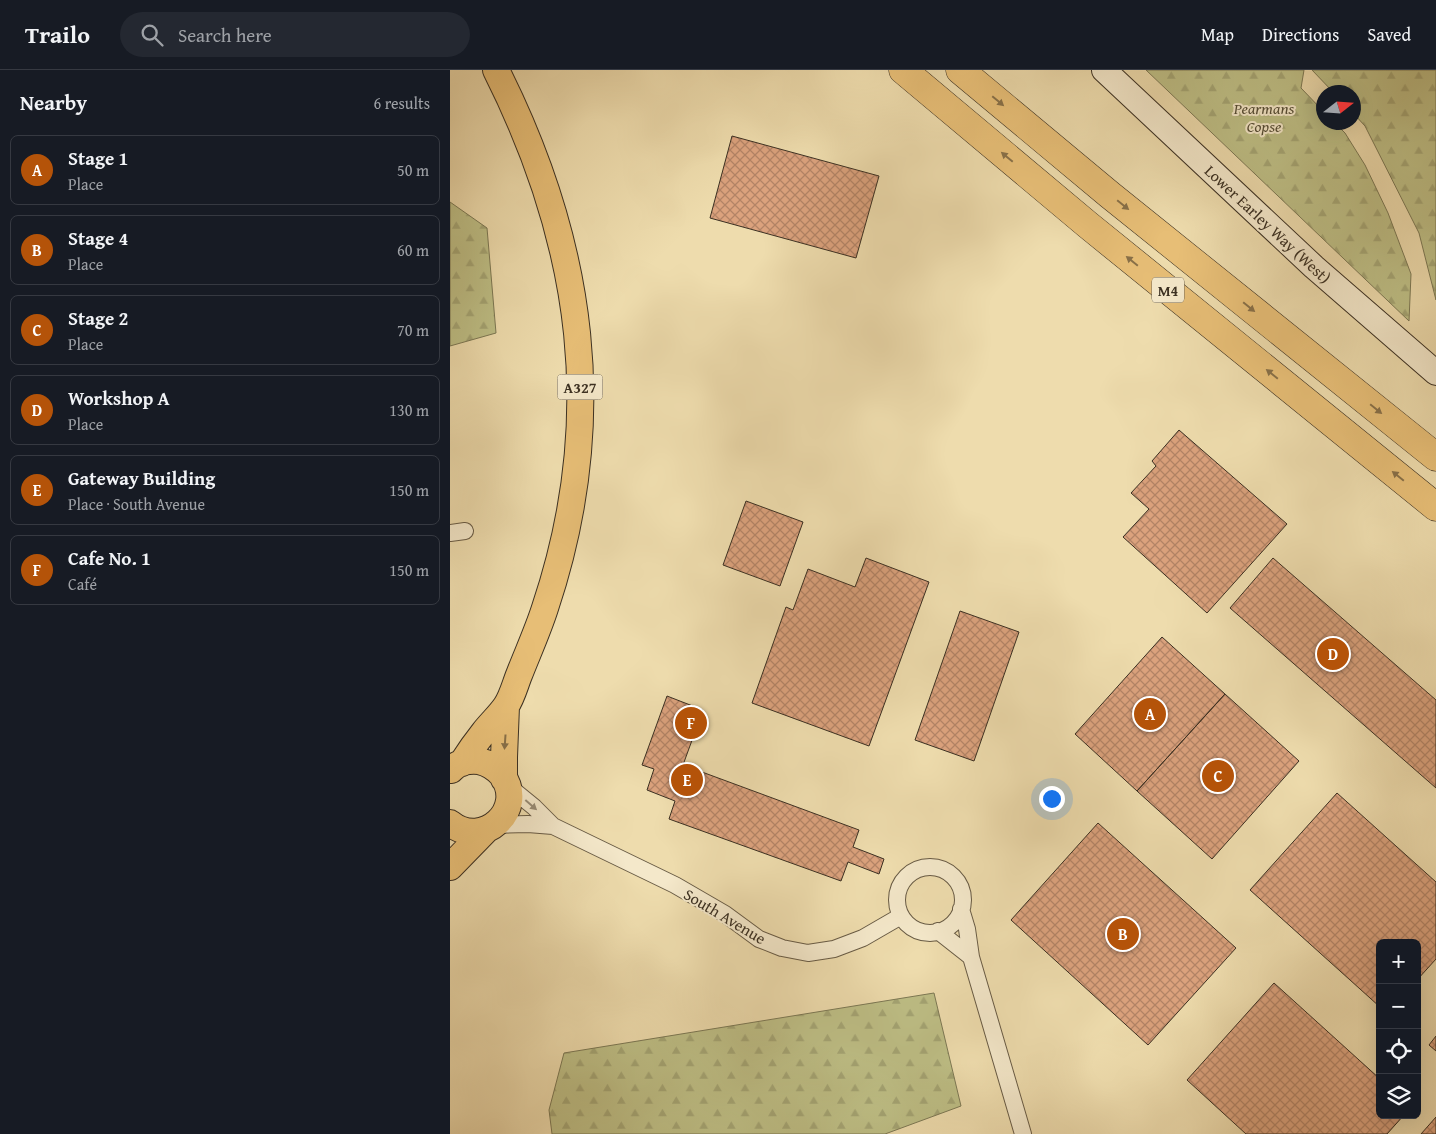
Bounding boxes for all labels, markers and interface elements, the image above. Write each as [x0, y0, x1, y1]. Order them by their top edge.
search box [120, 12, 470, 57]
text: Trailo [25, 17, 90, 52]
icon: search [138, 21, 166, 49]
text: Search here [178, 21, 272, 49]
text: Map [1201, 21, 1234, 48]
text: Directions [1262, 21, 1339, 48]
text: Saved [1367, 21, 1411, 48]
north arrow [1316, 85, 1361, 130]
text: Nearby [20, 87, 87, 118]
text: 6 results [373, 91, 430, 115]
one-way arrow [991, 96, 1004, 107]
park label: Pearmans Copse [1233, 96, 1295, 138]
text: Stage 1 [68, 144, 128, 172]
one-way arrow [1001, 151, 1013, 163]
text: A [32, 158, 42, 182]
text: 50 m [397, 158, 429, 182]
street label: Lower Earley Way (West) [1200, 159, 1336, 289]
text: Place [68, 172, 103, 196]
one-way arrow [1116, 200, 1129, 211]
text: Stage 4 [68, 224, 128, 252]
text: B [32, 238, 42, 262]
text: 60 m [397, 238, 429, 262]
text: Place [68, 252, 103, 276]
one-way arrow [1126, 255, 1139, 266]
road number: M4 [1152, 278, 1184, 302]
one-way arrow [1242, 302, 1256, 312]
text: Stage 2 [68, 304, 128, 332]
text: C [32, 318, 42, 342]
text: 70 m [397, 318, 429, 342]
text: Place [68, 332, 103, 356]
one-way arrow [1266, 368, 1279, 379]
road number: A327 [558, 374, 602, 400]
text: Workshop A [68, 384, 170, 412]
text: D [32, 398, 42, 422]
text: 130 m [389, 398, 429, 422]
one-way arrow [1369, 403, 1382, 414]
text: Place [68, 412, 103, 436]
text: Gateway Building [68, 464, 215, 492]
one-way arrow [1392, 471, 1405, 482]
text: E [33, 478, 41, 502]
text: 150 m [389, 478, 429, 502]
text: Place · South Avenue [68, 492, 205, 516]
text: Cafe No. 1 [68, 544, 151, 572]
text: F [33, 558, 41, 582]
text: 150 m [389, 558, 429, 582]
text: Café [68, 572, 97, 596]
pin: D [1317, 635, 1349, 673]
pin: A [1134, 695, 1166, 733]
pin: F [675, 704, 707, 742]
one-way arrow [500, 735, 508, 751]
pin: C [1202, 757, 1234, 795]
pin: E [671, 761, 703, 799]
your location [1039, 786, 1065, 812]
one-way arrow [524, 799, 537, 810]
street label: South Avenue [679, 882, 771, 950]
pin: B [1107, 915, 1139, 953]
map controls [1376, 939, 1421, 1119]
button: + [1376, 939, 1421, 984]
button: − [1376, 984, 1421, 1029]
button: locate [1376, 1029, 1421, 1074]
button: layers [1376, 1074, 1421, 1119]

